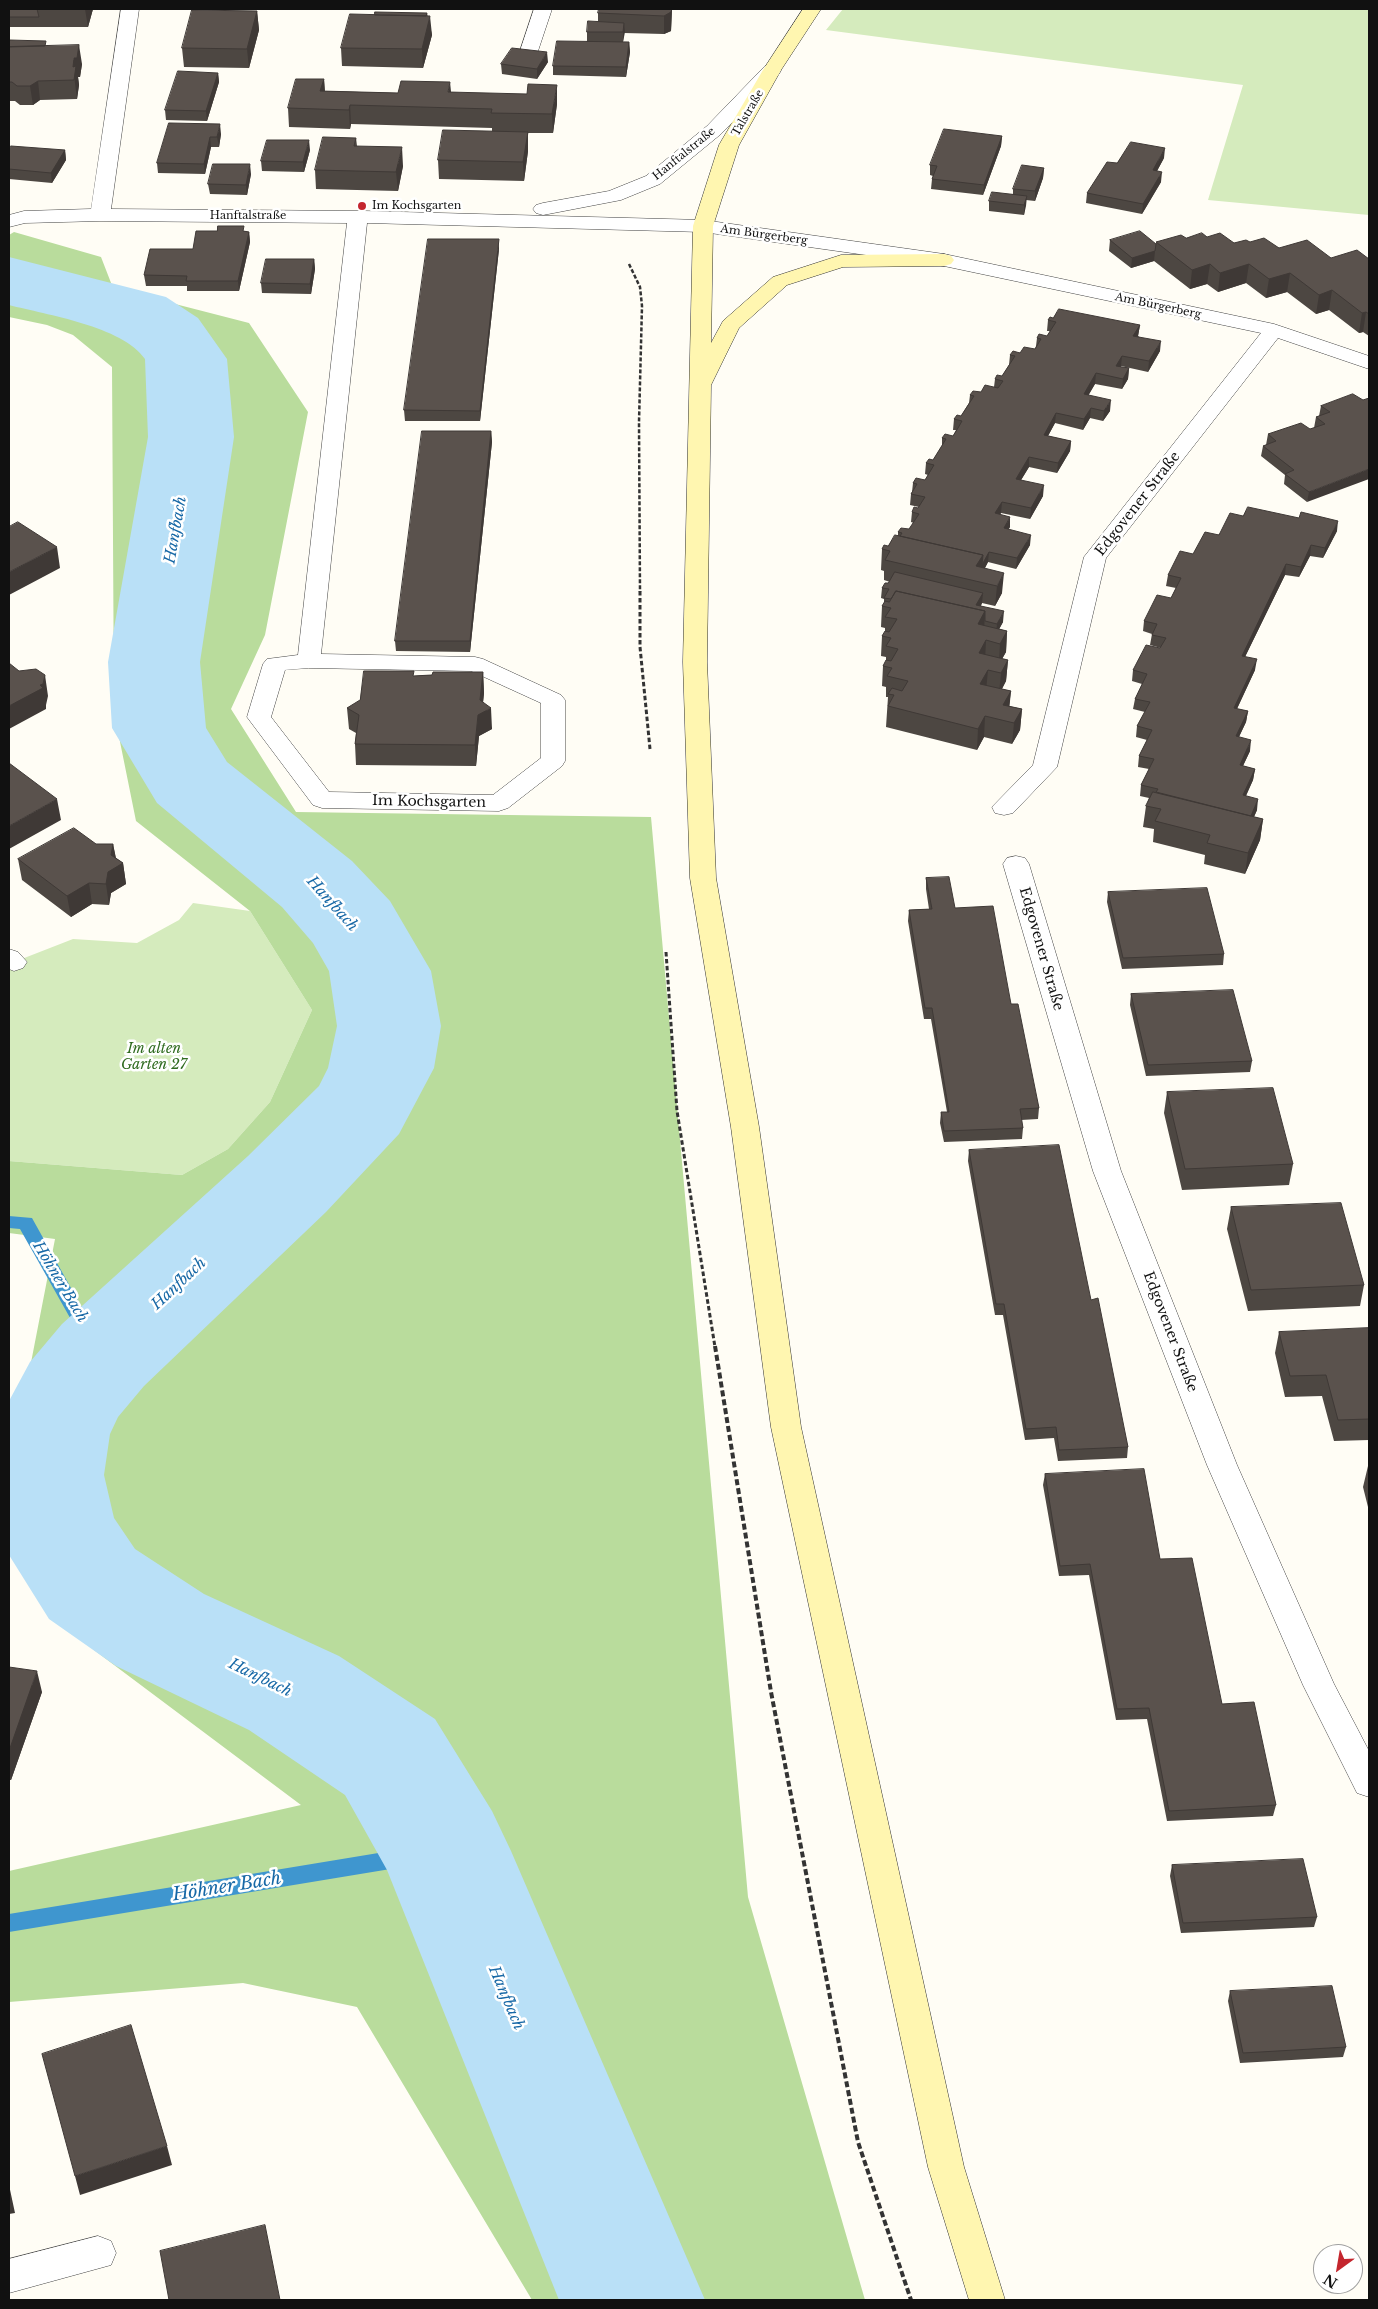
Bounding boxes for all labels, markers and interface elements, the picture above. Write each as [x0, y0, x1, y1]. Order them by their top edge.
street label: Talstraße [729, 87, 767, 139]
street label: Hanftalstraße [650, 125, 718, 183]
place label: Im Kochsgarten [372, 199, 461, 213]
marker: Im Kochsgarten [356, 200, 368, 212]
street label: Hanftalstraße [210, 209, 286, 223]
street label: Am Bürgerberg [720, 222, 808, 248]
street label: Am Bürgerberg [1114, 290, 1202, 322]
street label: Edgovener Straße [1092, 449, 1184, 559]
water label: Hanfbach [161, 495, 191, 565]
street label: Im Kochsgarten [372, 793, 486, 811]
water label: Hanfbach [303, 873, 361, 935]
street label: Edgovener Straße [1015, 885, 1067, 1013]
park label: Im alten Garten 27 [121, 1041, 187, 1074]
water label: Höhner Bach [29, 1238, 91, 1326]
water label: Hanfbach [148, 1254, 210, 1314]
street label: Edgovener Straße [1139, 1269, 1201, 1395]
water label: Hanfbach [226, 1655, 294, 1701]
water label: Höhner Bach [171, 1868, 283, 1906]
water label: Hanfbach [484, 1963, 528, 2033]
north arrow [1313, 2244, 1363, 2294]
text: N [1320, 2270, 1341, 2292]

